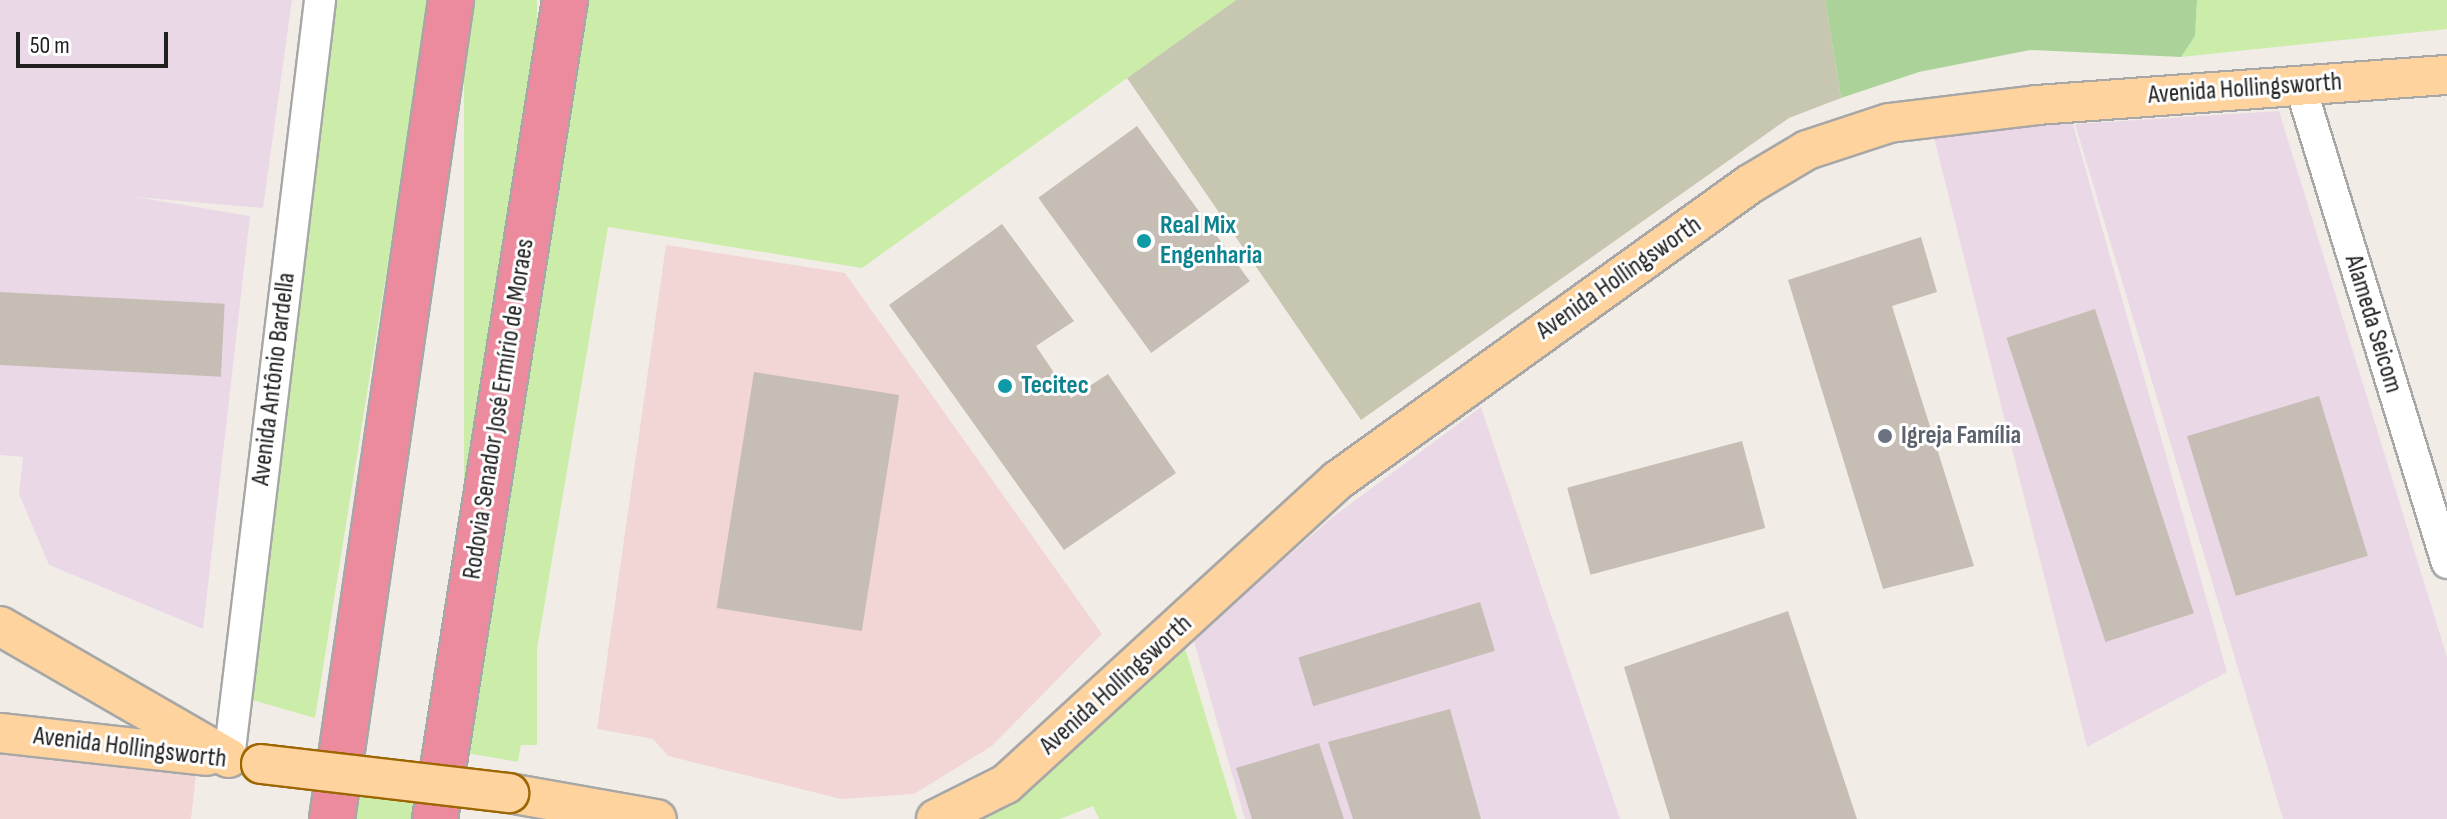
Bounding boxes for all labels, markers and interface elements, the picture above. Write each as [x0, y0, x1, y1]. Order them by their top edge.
scale bar [20, 16, 172, 66]
text: 50 m [30, 31, 70, 60]
street label: Avenida Hollingsworth [2147, 67, 2343, 111]
place label: Real Mix Engenharia [1160, 210, 1262, 272]
street label: Avenida Hollingsworth [1531, 210, 1707, 346]
marker: Real Mix Engenharia [1135, 232, 1153, 250]
street label: Rodovia Senador José Ermírio de Moraes [457, 236, 541, 582]
street label: Alameda Seicom [2337, 251, 2409, 397]
street label: Avenida Antônio Bardella [245, 271, 303, 487]
place label: Tecitec [1021, 370, 1089, 402]
marker: Tecitec [996, 377, 1014, 395]
place label: Igreja Família [1901, 420, 2021, 452]
marker: Igreja Família [1876, 427, 1894, 445]
street label: Avenida Hollingsworth [1033, 608, 1199, 762]
street label: Avenida Hollingsworth [32, 721, 228, 775]

